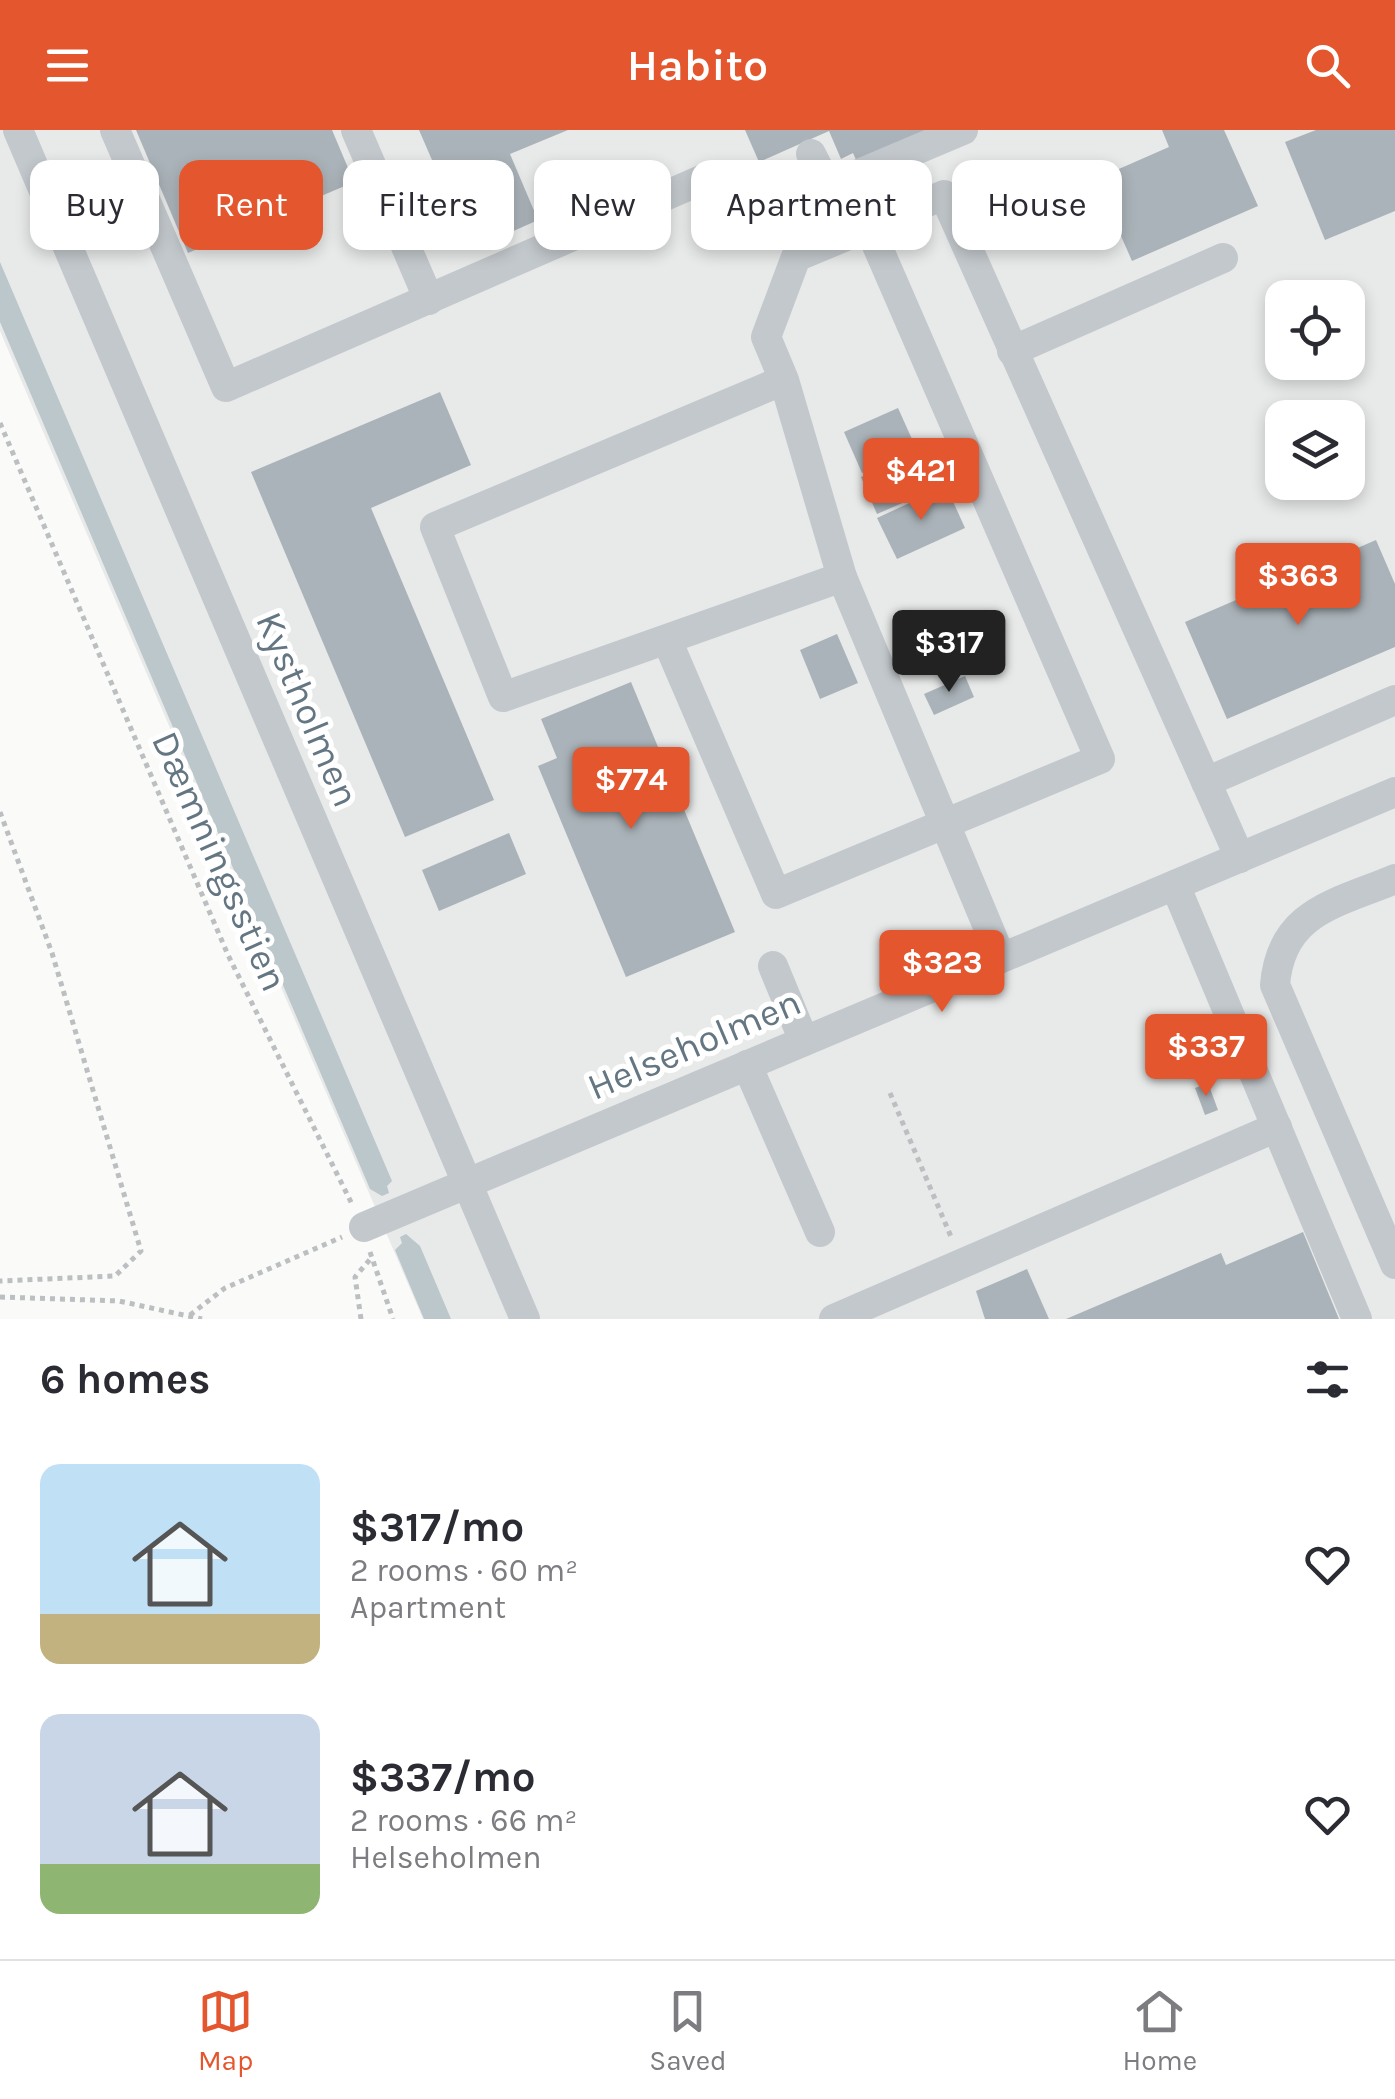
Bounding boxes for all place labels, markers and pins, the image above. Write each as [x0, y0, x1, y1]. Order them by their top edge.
pin: $421 [862, 438, 980, 523]
pin: $363 [1239, 543, 1357, 628]
pin: $317 [890, 610, 1008, 695]
pin: $774 [572, 747, 690, 832]
pin: $323 [883, 930, 1001, 1015]
pin: $337 [1147, 1014, 1265, 1099]

